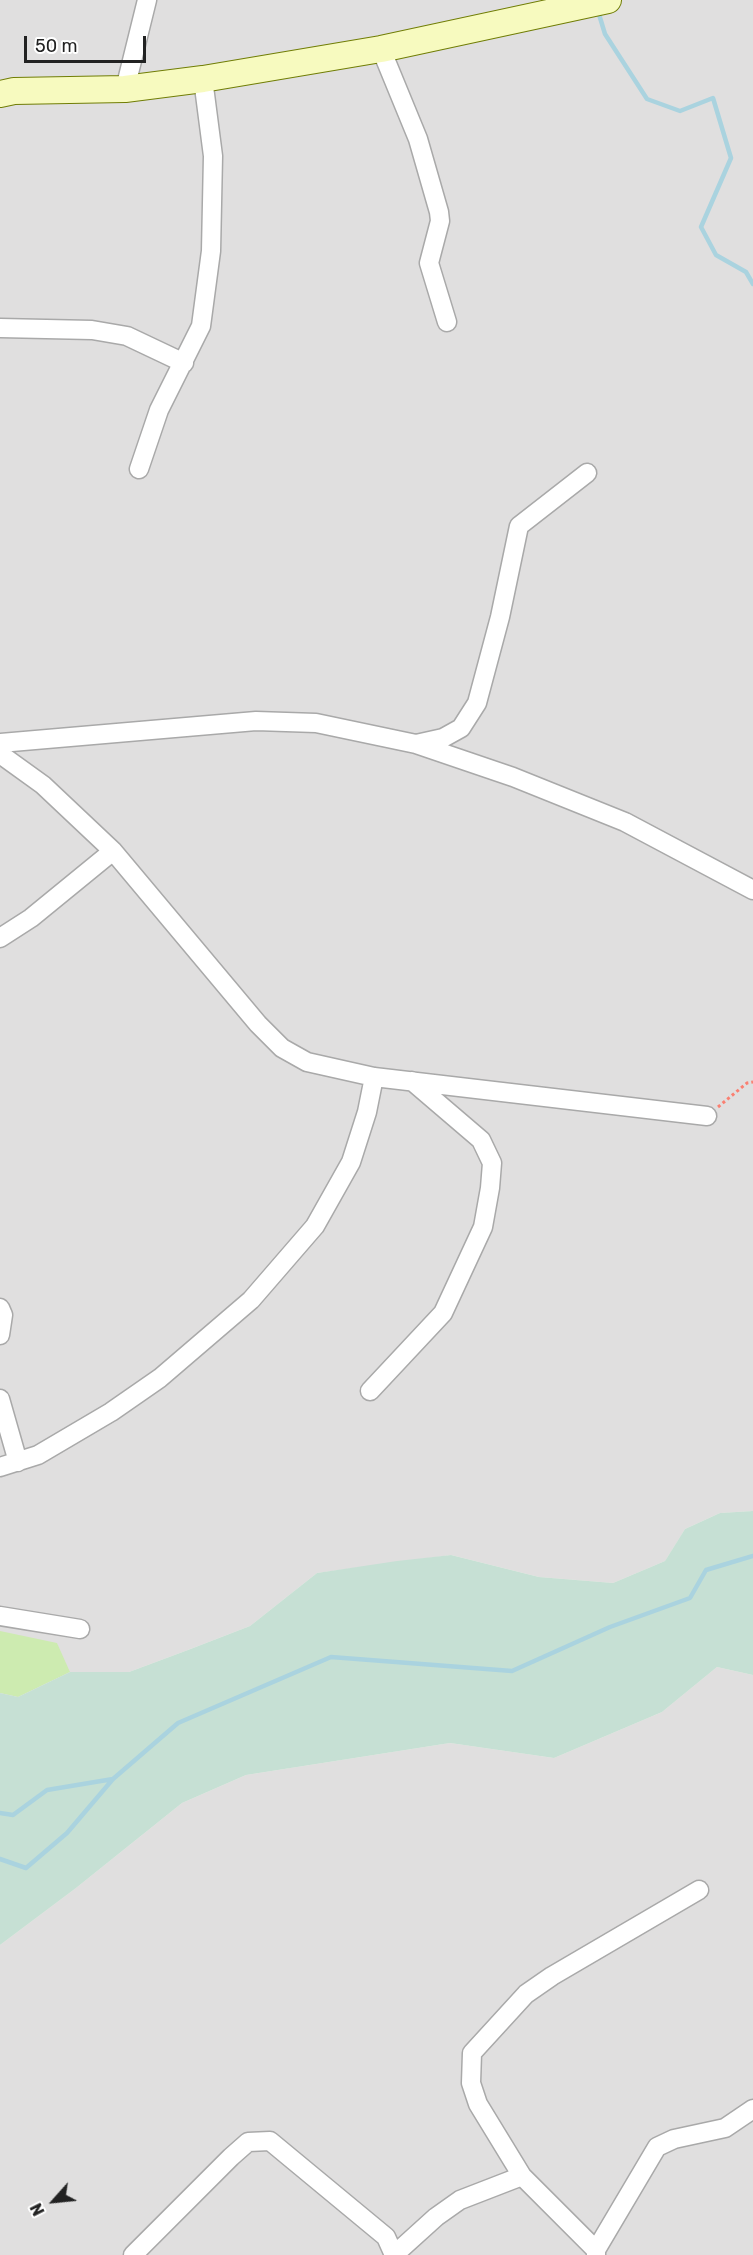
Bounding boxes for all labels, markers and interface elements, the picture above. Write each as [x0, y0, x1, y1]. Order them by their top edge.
scale bar [27, 24, 148, 62]
text: 50 m [35, 35, 78, 57]
north arrow [24, 2171, 84, 2231]
text: N [26, 2200, 49, 2219]

